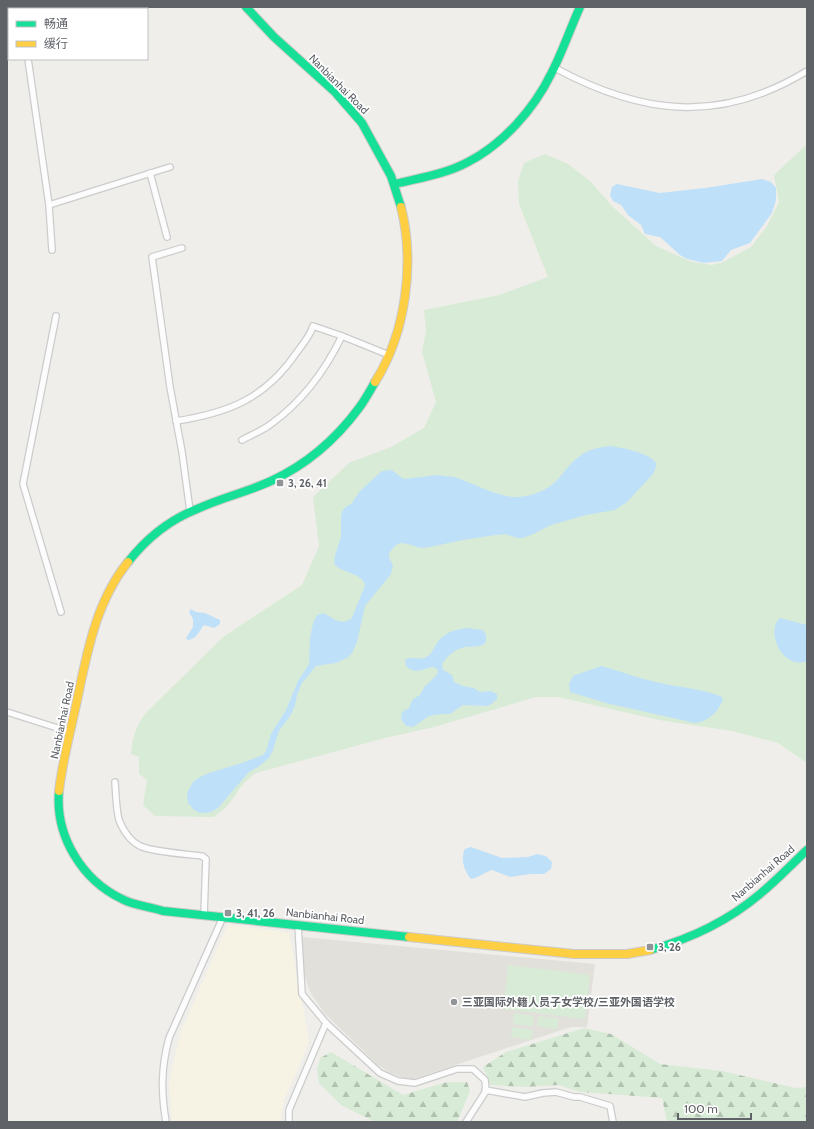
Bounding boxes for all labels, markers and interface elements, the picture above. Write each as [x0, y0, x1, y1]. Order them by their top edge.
legend [8, 8, 148, 60]
text: 畅通 [44, 16, 68, 31]
text: 缓行 [44, 36, 68, 51]
street label: Nanbianhai Road [306, 51, 372, 117]
place label: 3, 26, 41 [288, 476, 327, 490]
marker: 3, 26, 41 [275, 478, 285, 488]
street label: Nanbianhai Road [47, 680, 77, 760]
street label: Nanbianhai Road [729, 842, 797, 904]
street label: Nanbianhai Road [285, 905, 365, 927]
place label: 3, 41, 26 [236, 906, 275, 920]
marker: 3, 41, 26 [223, 908, 233, 918]
place label: 3, 26 [658, 940, 681, 954]
marker: 3, 26 [645, 942, 655, 952]
place label: 三亚国际外籍人员子女学校/三亚外国语学校 [462, 995, 675, 1009]
marker: 三亚国际外籍人员子女学校/三亚外国语学校 [449, 997, 459, 1007]
scale bar [678, 1095, 751, 1121]
text: 100 m [684, 1101, 718, 1116]

